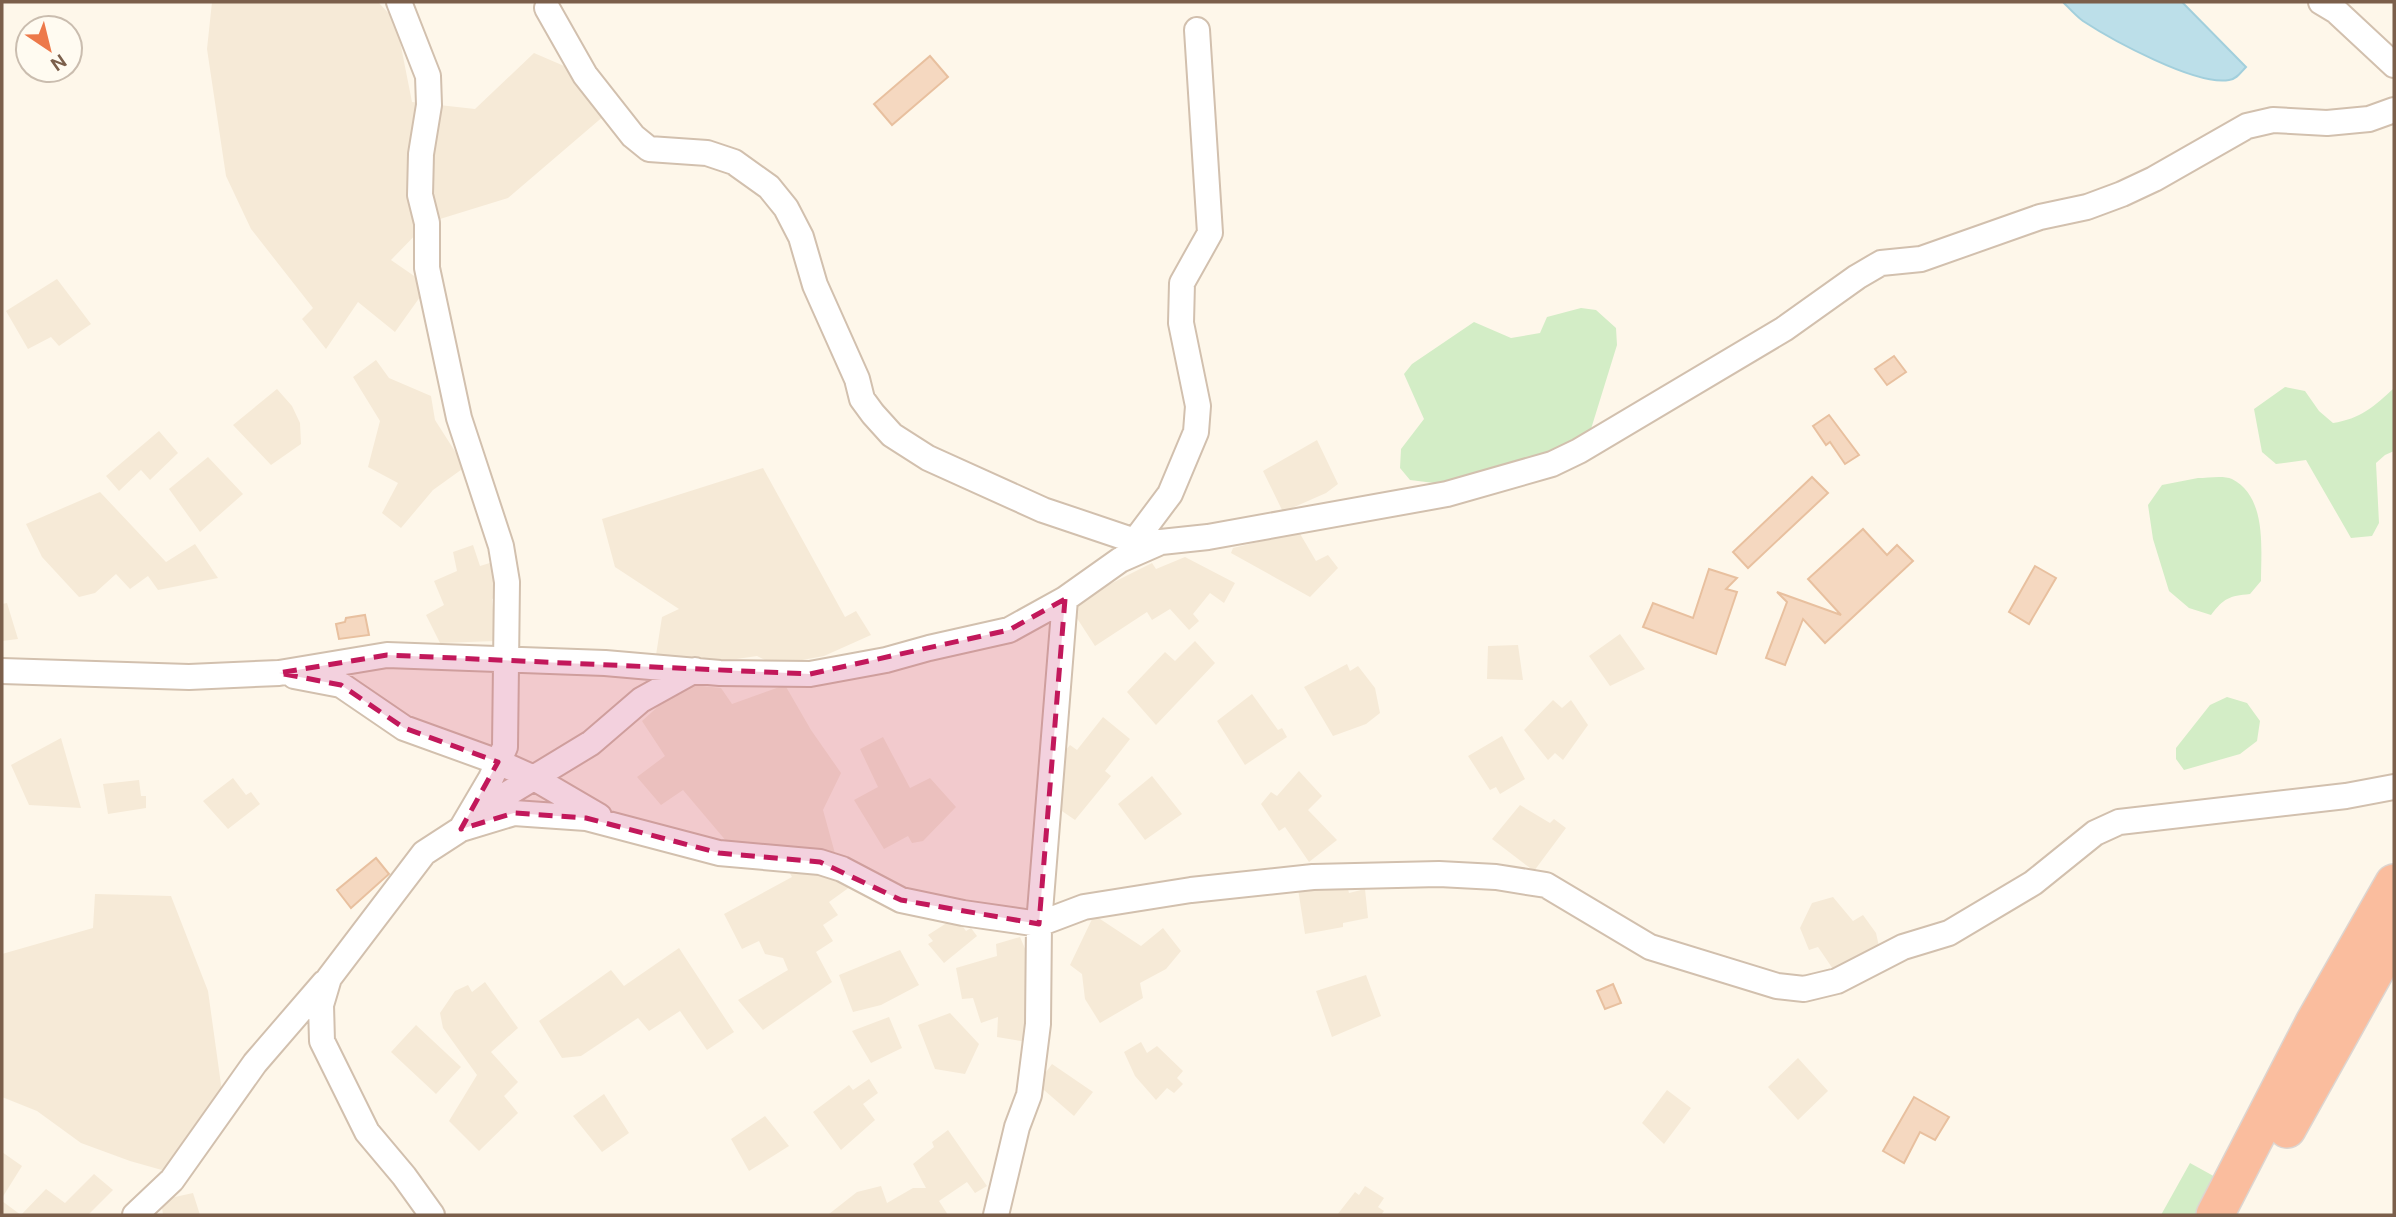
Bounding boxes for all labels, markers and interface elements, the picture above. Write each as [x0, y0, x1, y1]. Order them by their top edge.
north arrow [14, 14, 84, 84]
text: N [46, 48, 71, 77]

